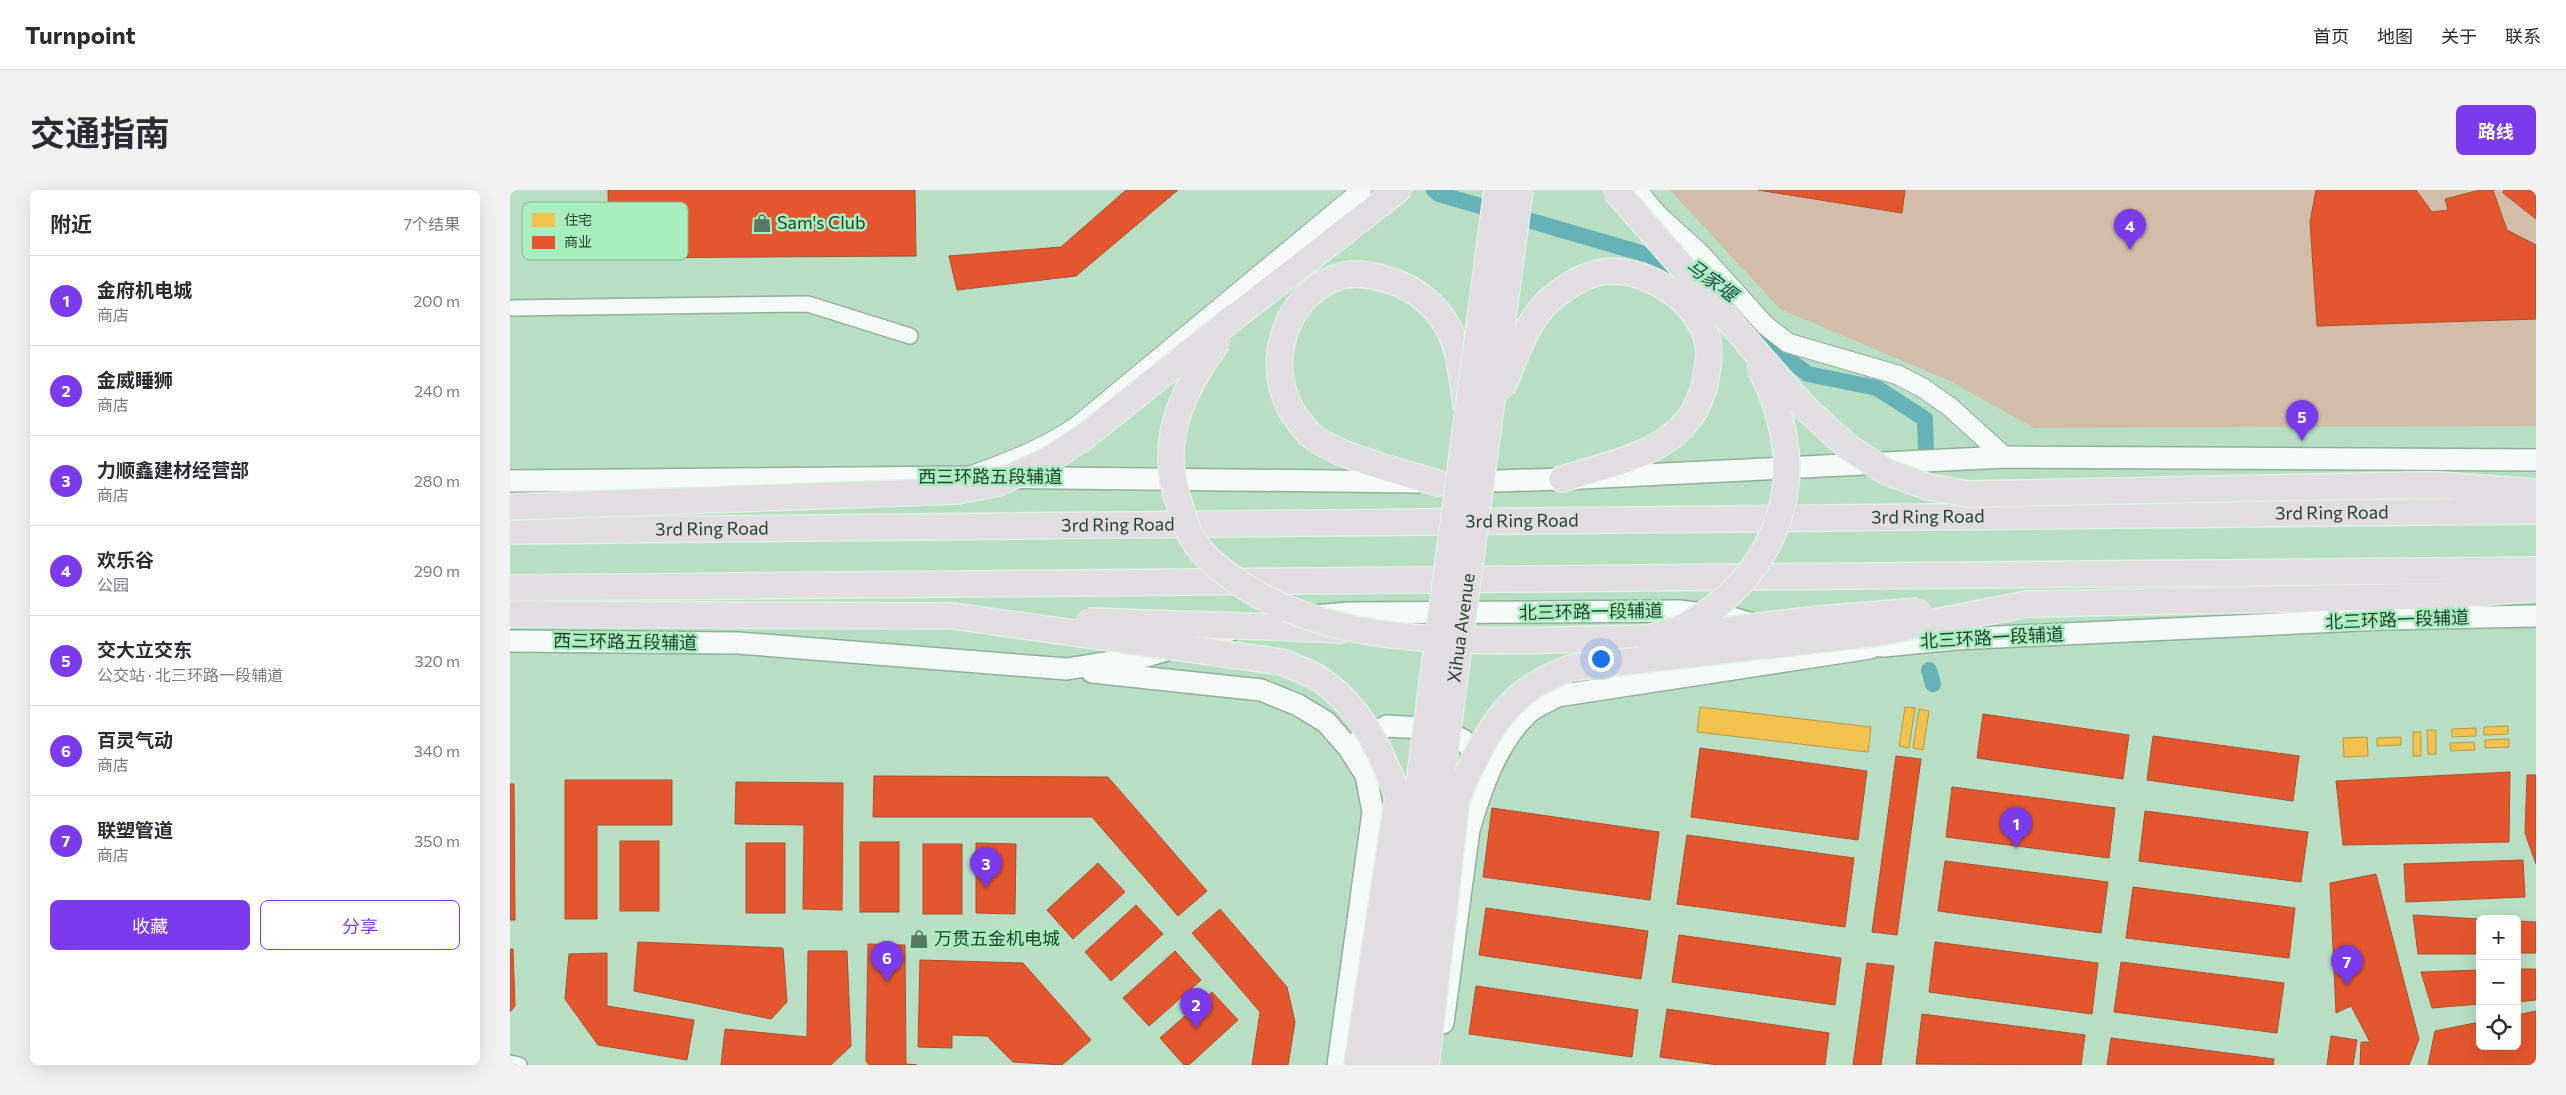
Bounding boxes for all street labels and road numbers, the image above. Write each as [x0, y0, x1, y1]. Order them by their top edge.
street label: 西三环路五段辅道 [918, 465, 1062, 487]
street label: 3rd Ring Road [2275, 500, 2389, 524]
street label: 3rd Ring Road [1871, 504, 1985, 528]
street label: 3rd Ring Road [1465, 508, 1579, 532]
street label: 3rd Ring Road [1061, 512, 1175, 536]
street label: 3rd Ring Road [655, 516, 769, 540]
street label: Xihua Avenue [1442, 572, 1479, 684]
street label: 北三环路一段辅道 [1519, 599, 1663, 623]
street label: 北三环路一段辅道 [2325, 605, 2469, 633]
street label: 北三环路一段辅道 [1919, 622, 2064, 652]
street label: 西三环路五段辅道 [553, 629, 697, 653]

